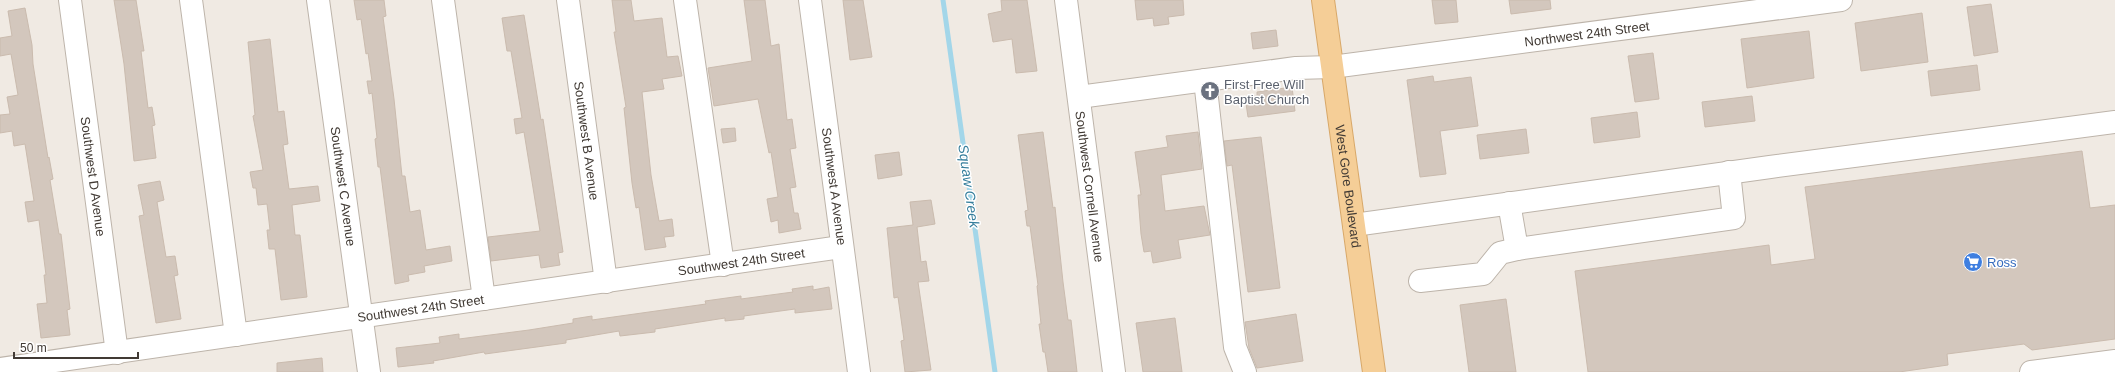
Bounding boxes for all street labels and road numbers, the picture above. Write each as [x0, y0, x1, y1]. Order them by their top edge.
street label: Northwest 24th Street [1523, 18, 1651, 49]
street label: Southwest B Avenue [572, 80, 602, 201]
street label: Southwest Cornell Avenue [1073, 110, 1107, 263]
street label: Southwest D Avenue [78, 116, 109, 237]
street label: West Gore Boulevard [1333, 124, 1364, 249]
street label: Southwest C Avenue [328, 126, 359, 247]
street label: Southwest A Avenue [819, 127, 850, 246]
street label: Southwest 24th Street [677, 245, 806, 278]
street label: Southwest 24th Street [356, 291, 485, 325]

